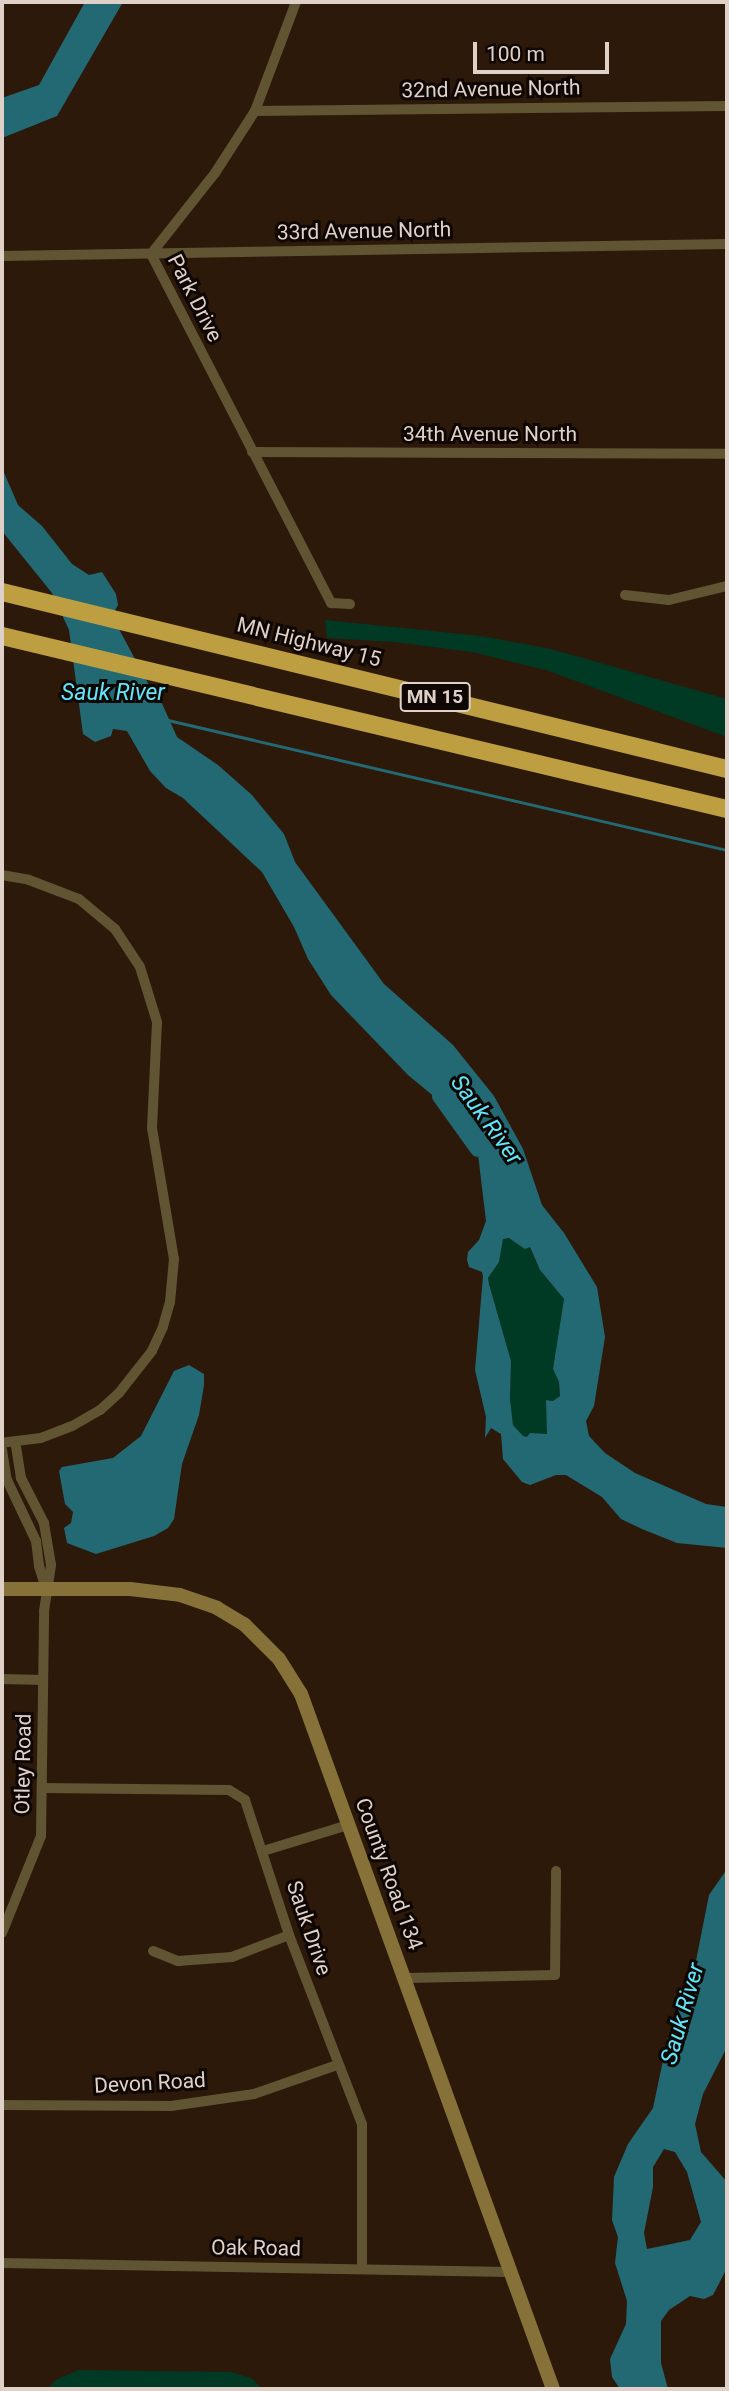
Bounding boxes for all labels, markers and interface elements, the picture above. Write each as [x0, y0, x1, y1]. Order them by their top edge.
scale bar [477, 28, 614, 72]
text: 100 m [486, 42, 545, 66]
street label: 32nd Avenue North [401, 75, 581, 103]
street label: 33rd Avenue North [277, 217, 451, 245]
street label: Park Drive [162, 250, 228, 346]
street label: 34th Avenue North [403, 421, 577, 447]
street label: MN Highway 15 [234, 612, 384, 672]
water label: Sauk River [61, 679, 165, 707]
road number: MN 15 [398, 682, 472, 712]
water label: Sauk River [444, 1070, 528, 1170]
street label: Otley Road [10, 1713, 36, 1815]
street label: County Road 134 [350, 1795, 428, 1953]
street label: Sauk Drive [281, 1877, 337, 1979]
water label: Sauk River [655, 1960, 711, 2068]
street label: Devon Road [94, 2067, 206, 2099]
street label: Oak Road [211, 2235, 301, 2261]

